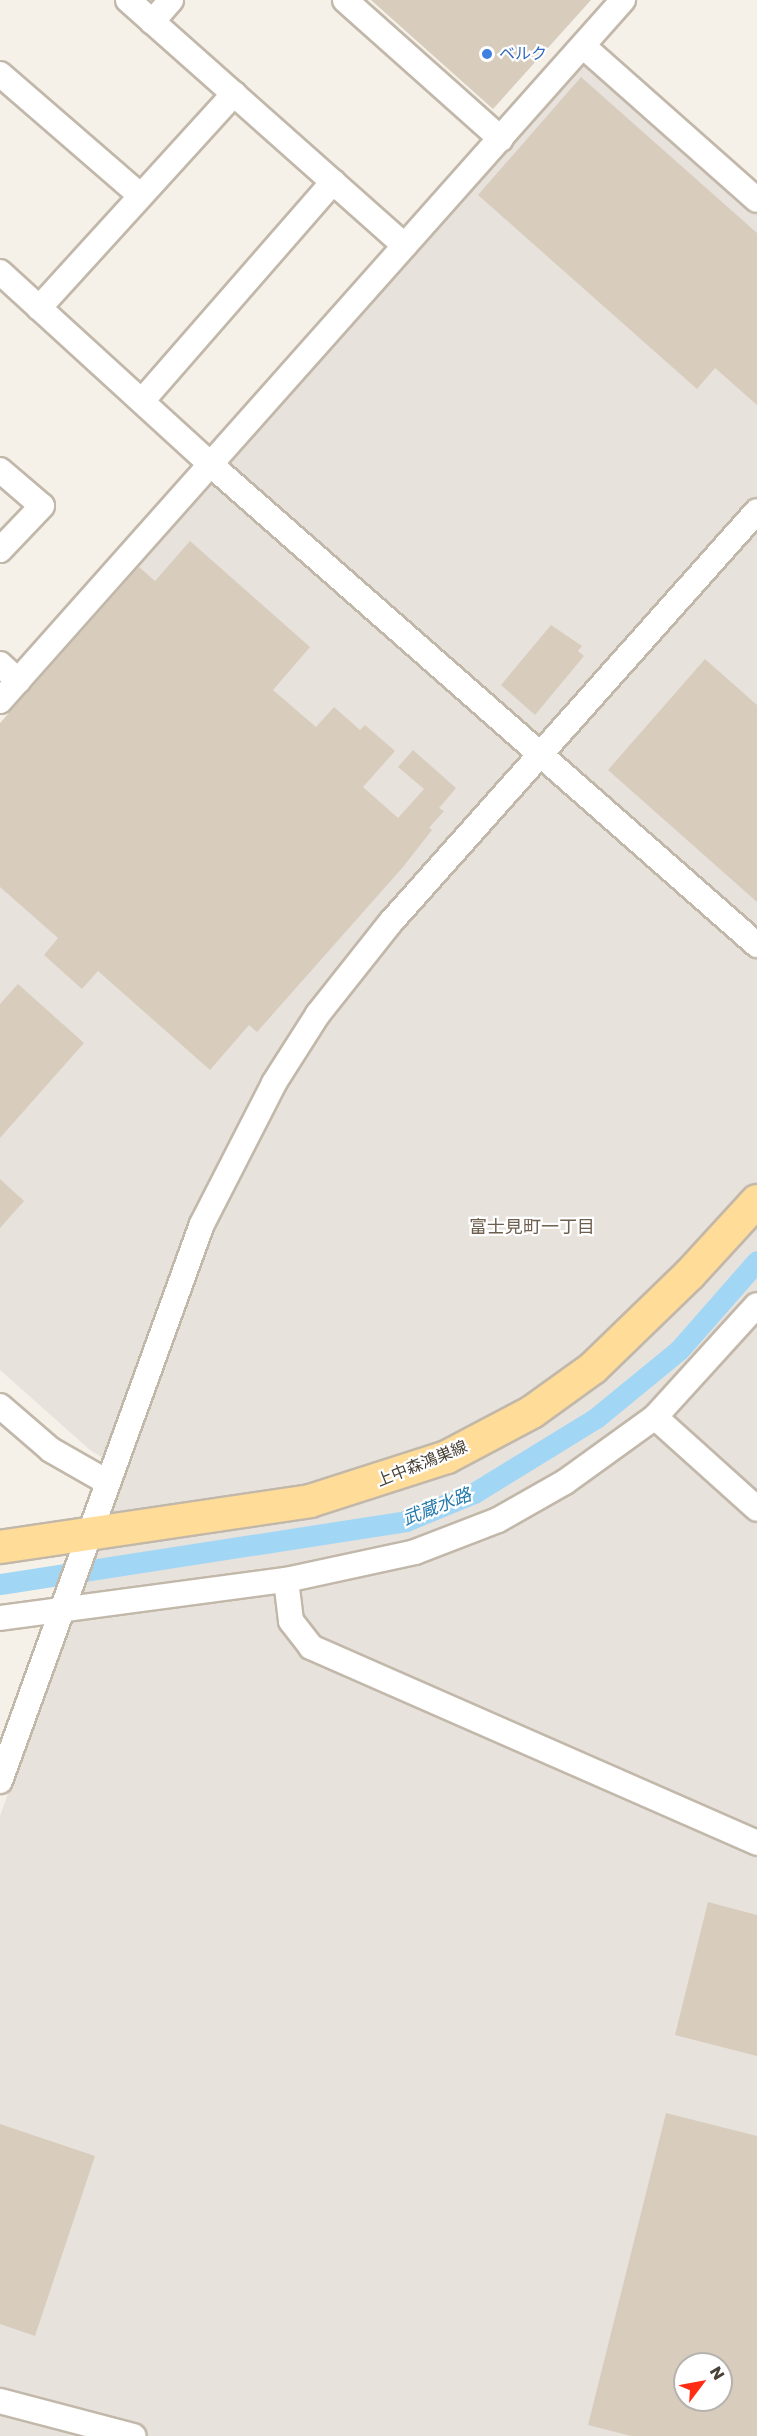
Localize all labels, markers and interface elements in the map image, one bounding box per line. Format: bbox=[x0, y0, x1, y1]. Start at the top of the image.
place label: ベルク bbox=[499, 44, 547, 64]
marker: ベルク bbox=[480, 47, 494, 61]
district label: 富士見町一丁目 bbox=[469, 1216, 595, 1238]
street label: 上中森鴻巣線 bbox=[374, 1437, 470, 1491]
water label: 武蔵水路 bbox=[400, 1484, 474, 1530]
north arrow bbox=[673, 2352, 733, 2412]
text: N bbox=[704, 2362, 730, 2384]

